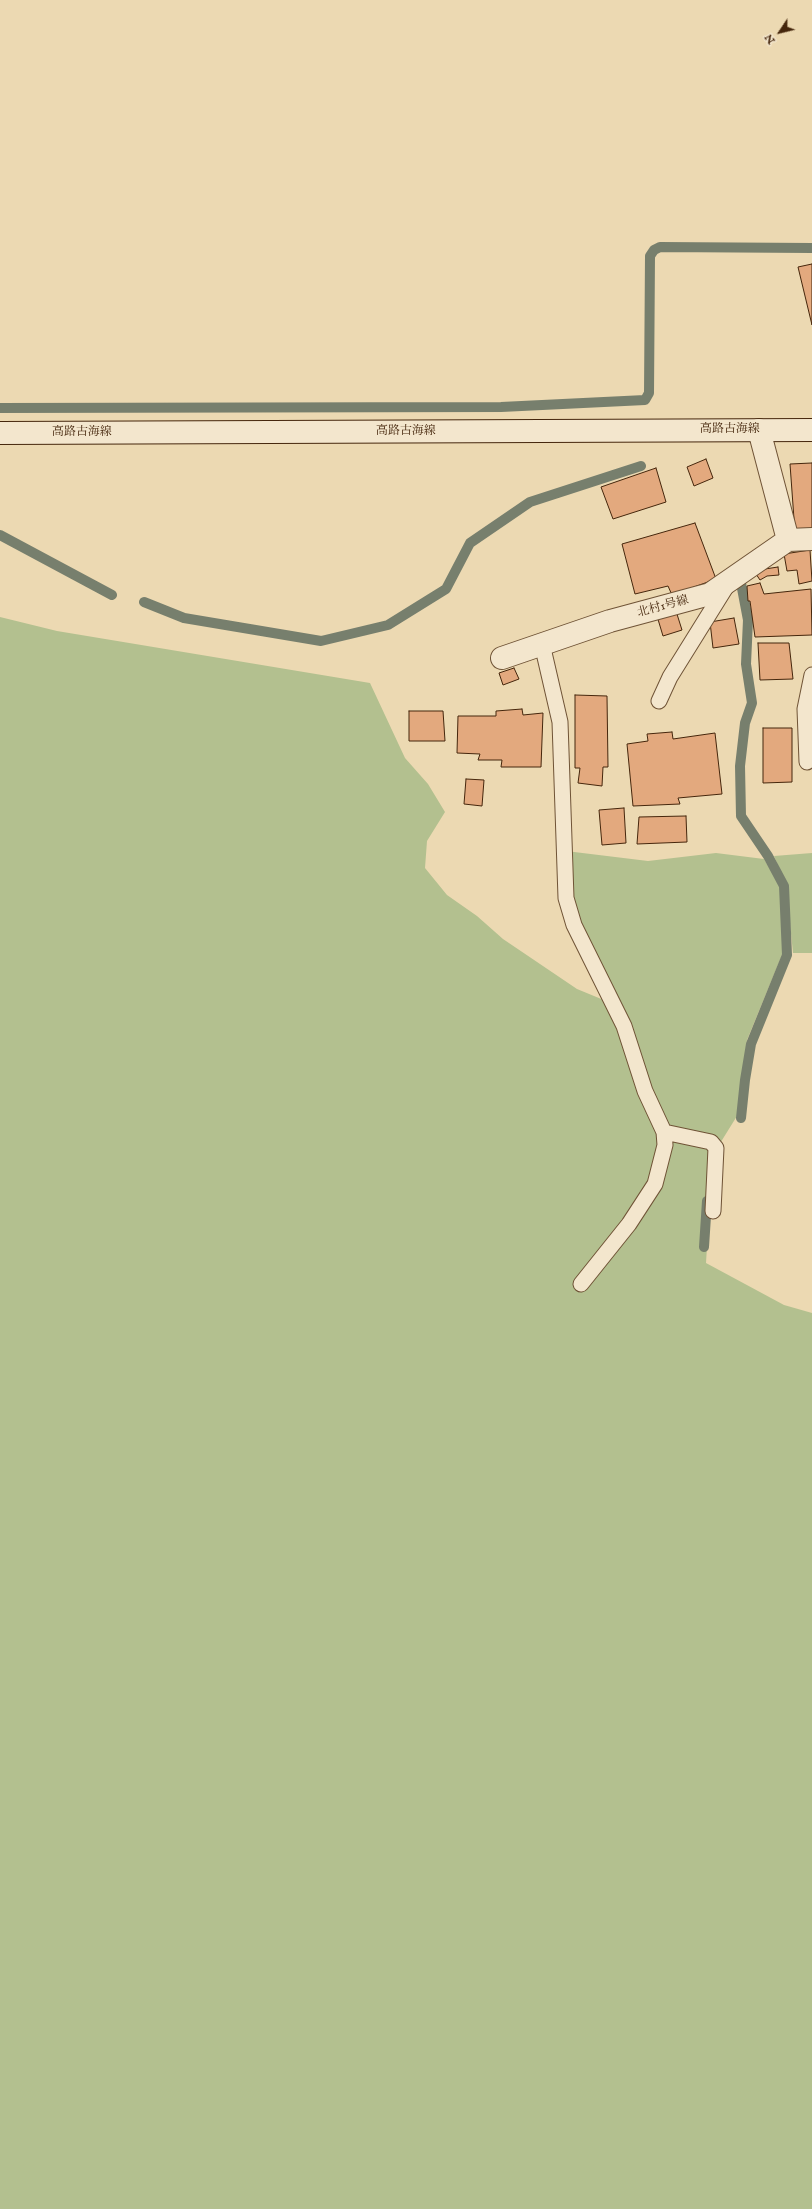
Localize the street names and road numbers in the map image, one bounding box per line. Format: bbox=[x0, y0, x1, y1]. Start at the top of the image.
street label: 高路古海線 bbox=[700, 423, 760, 437]
street label: 高路古海線 bbox=[376, 425, 436, 439]
street label: 高路古海線 bbox=[52, 426, 112, 440]
street label: 北村1号線 bbox=[636, 593, 690, 621]

